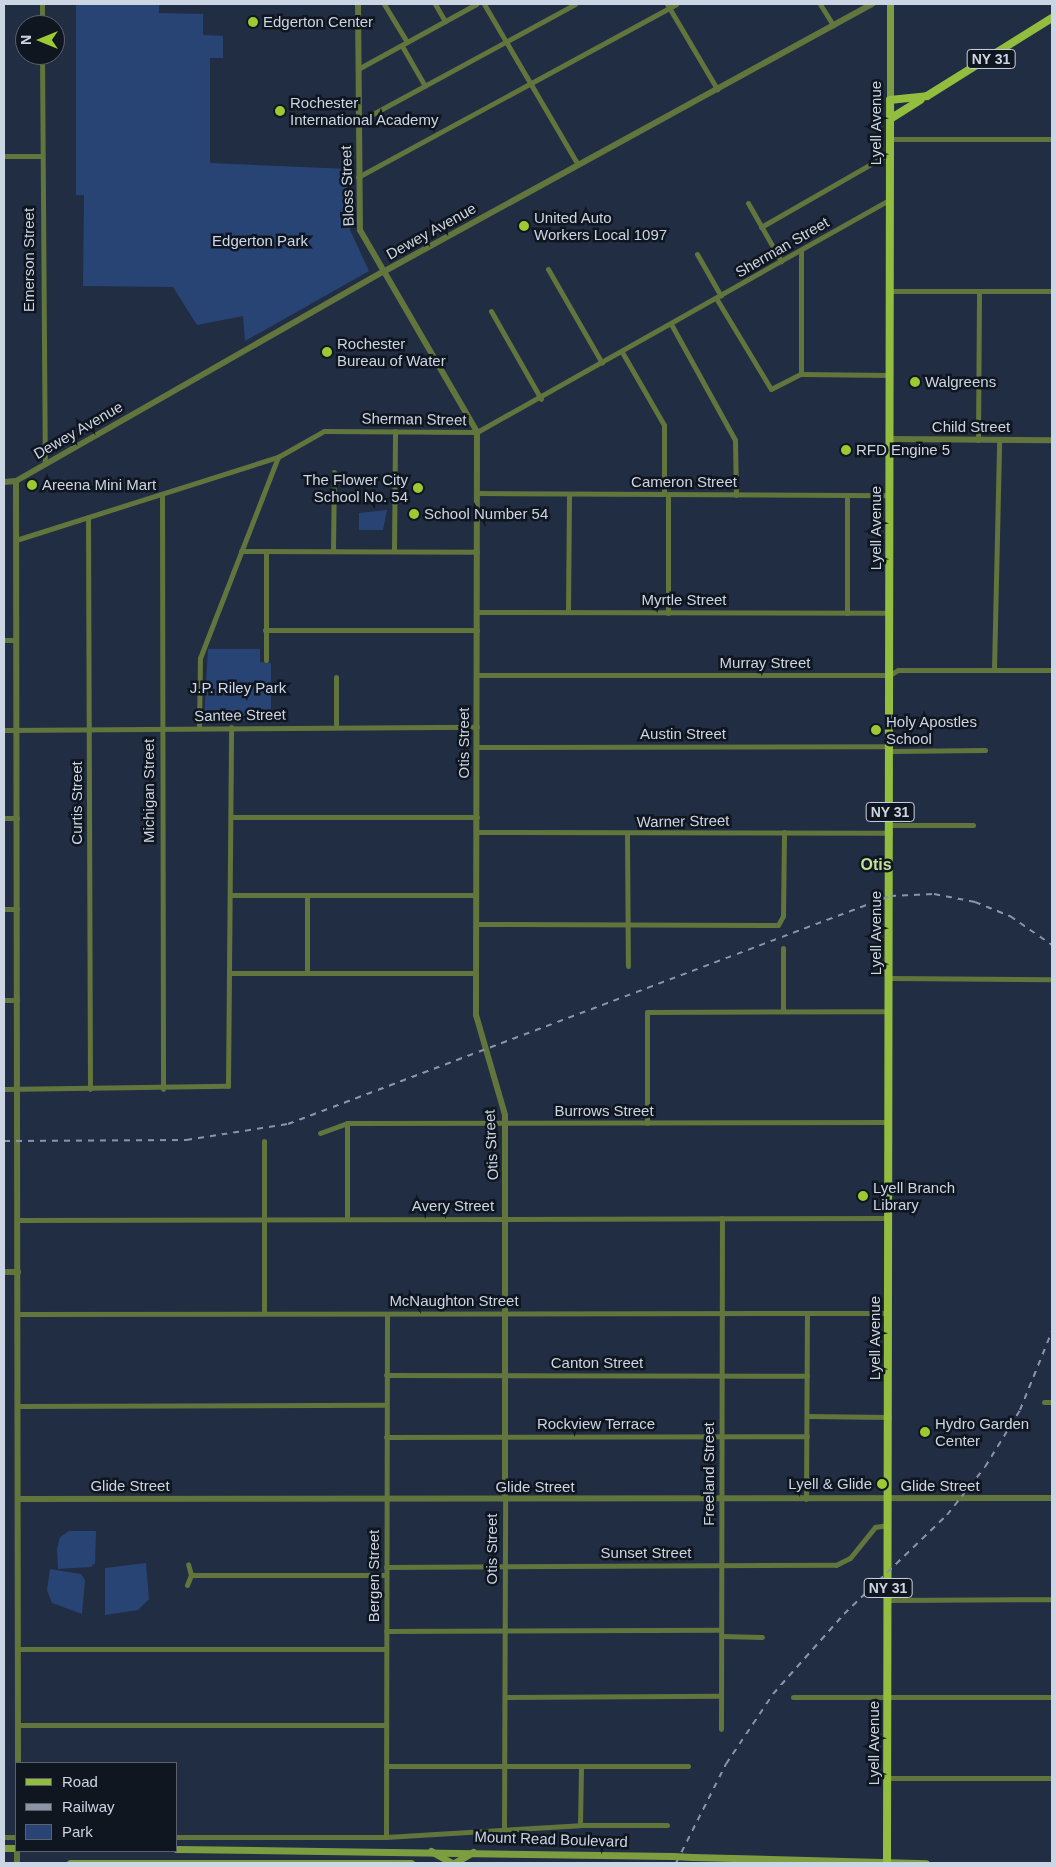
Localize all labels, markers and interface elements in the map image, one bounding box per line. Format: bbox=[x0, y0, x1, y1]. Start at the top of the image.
place label: Edgerton Center bbox=[263, 13, 373, 31]
north arrow bbox=[15, 15, 65, 65]
marker: Edgerton Center bbox=[247, 16, 259, 28]
text: N bbox=[18, 35, 34, 45]
road number: NY 31 bbox=[966, 48, 1016, 70]
street label: Lyell Avenue bbox=[867, 80, 885, 166]
place label: Rochester International Academy bbox=[290, 93, 439, 128]
marker: Rochester International Academy bbox=[274, 105, 286, 117]
street label: Bloss Street bbox=[337, 145, 357, 227]
street label: Dewey Avenue bbox=[383, 199, 479, 263]
street label: Emerson Street bbox=[20, 208, 38, 312]
place label: United Auto Workers Local 1097 bbox=[534, 208, 667, 243]
street label: Sherman Street bbox=[732, 213, 832, 281]
marker: United Auto Workers Local 1097 bbox=[518, 220, 530, 232]
park label: Edgerton Park bbox=[212, 232, 308, 250]
place label: Rochester Bureau of Water bbox=[337, 334, 446, 369]
marker: Rochester Bureau of Water bbox=[321, 346, 333, 358]
place label: Walgreens bbox=[925, 373, 996, 391]
marker: Walgreens bbox=[909, 376, 921, 388]
street label: Dewey Avenue bbox=[30, 397, 126, 463]
street label: Sherman Street bbox=[361, 409, 467, 429]
street label: Child Street bbox=[932, 418, 1010, 436]
place label: RFD Engine 5 bbox=[856, 441, 950, 459]
marker: RFD Engine 5 bbox=[840, 444, 852, 456]
place label: The Flower City School No. 54 bbox=[303, 470, 408, 505]
street label: Cameron Street bbox=[631, 473, 737, 491]
place label: Areena Mini Mart bbox=[42, 476, 156, 494]
marker: Areena Mini Mart bbox=[26, 479, 38, 491]
marker: The Flower City School No. 54 bbox=[412, 482, 424, 494]
street label: Lyell Avenue bbox=[867, 485, 885, 571]
place label: School Number 54 bbox=[424, 505, 548, 523]
marker: School Number 54 bbox=[408, 508, 420, 520]
street label: Myrtle Street bbox=[641, 591, 727, 609]
street label: Murray Street bbox=[720, 654, 810, 672]
park label: J.P. Riley Park bbox=[190, 679, 286, 697]
street label: Santee Street bbox=[194, 705, 286, 725]
street label: Otis Street bbox=[455, 708, 473, 778]
place label: Holy Apostles School bbox=[886, 712, 978, 747]
marker: Holy Apostles School bbox=[870, 724, 882, 736]
street label: Austin Street bbox=[640, 725, 726, 743]
street label: Michigan Street bbox=[140, 739, 158, 843]
street label: Curtis Street bbox=[68, 761, 86, 845]
road number: NY 31 bbox=[865, 800, 915, 824]
street label: Warner Street bbox=[636, 811, 730, 831]
district label: Otis bbox=[860, 855, 892, 875]
street label: Lyell Avenue bbox=[867, 890, 885, 976]
street label: Burrows Street bbox=[554, 1102, 654, 1120]
street label: Otis Street bbox=[480, 1109, 502, 1181]
place label: Lyell Branch Library bbox=[873, 1178, 955, 1213]
marker: Lyell Branch Library bbox=[857, 1190, 869, 1202]
street label: Avery Street bbox=[412, 1197, 494, 1215]
street label: McNaughton Street bbox=[389, 1292, 519, 1310]
street label: Lyell Avenue bbox=[866, 1295, 884, 1381]
street label: Canton Street bbox=[551, 1354, 643, 1372]
place label: Hydro Garden Center bbox=[935, 1414, 1029, 1449]
street label: Rockview Terrace bbox=[537, 1415, 655, 1433]
street label: Freeland Street bbox=[700, 1422, 718, 1526]
marker: Hydro Garden Center bbox=[919, 1426, 931, 1438]
place label: Lyell & Glide bbox=[788, 1475, 872, 1493]
street label: Glide Street bbox=[90, 1477, 170, 1495]
street label: Glide Street bbox=[900, 1477, 980, 1495]
street label: Glide Street bbox=[495, 1478, 575, 1496]
marker: Lyell & Glide bbox=[876, 1478, 888, 1490]
street label: Otis Street bbox=[483, 1514, 501, 1584]
street label: Bergen Street bbox=[365, 1530, 383, 1622]
street label: Sunset Street bbox=[601, 1544, 691, 1562]
road number: NY 31 bbox=[863, 1576, 913, 1600]
street label: Lyell Avenue bbox=[865, 1700, 883, 1786]
legend bbox=[15, 1762, 178, 1852]
text: Road bbox=[62, 1773, 98, 1790]
text: Railway bbox=[62, 1798, 115, 1815]
text: Park bbox=[62, 1823, 93, 1840]
street label: Mount Read Boulevard bbox=[474, 1827, 628, 1851]

